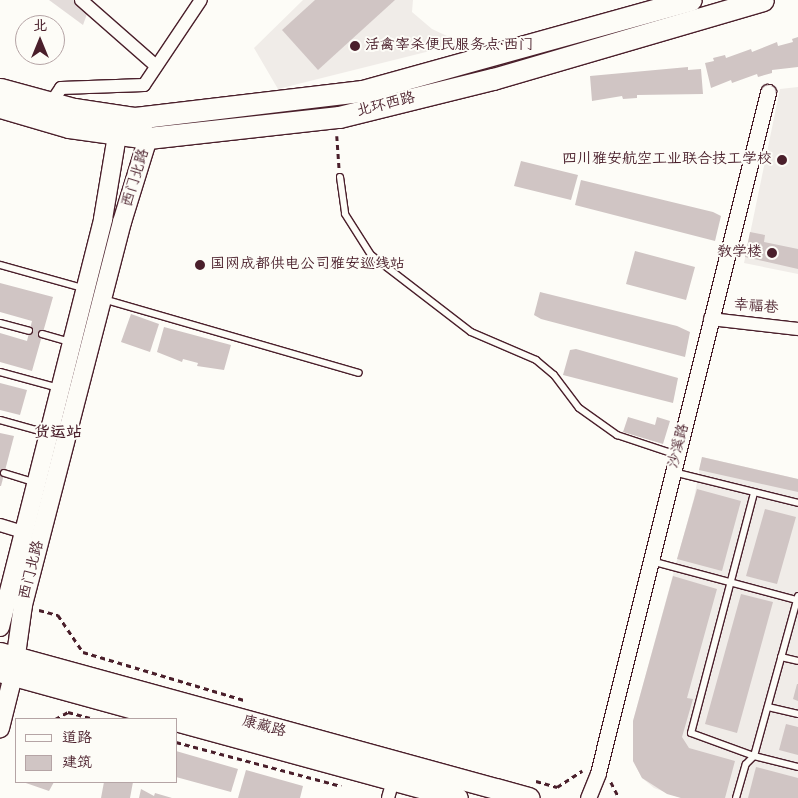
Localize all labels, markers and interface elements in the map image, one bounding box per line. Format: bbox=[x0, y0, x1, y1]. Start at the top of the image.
north arrow bbox=[15, 15, 65, 65]
text: 北 bbox=[33, 15, 47, 37]
place label: 活禽宰杀便民服务点·西门 bbox=[365, 37, 534, 55]
marker: 活禽宰杀便民服务点·西门 bbox=[349, 40, 361, 52]
street label: 北环西路 bbox=[355, 89, 417, 121]
street label: 西门北路 bbox=[119, 147, 153, 209]
place label: 四川雅安航空工业联合技工学校 bbox=[562, 151, 772, 169]
marker: 四川雅安航空工业联合技工学校 bbox=[776, 154, 788, 166]
place label: 教学楼 bbox=[717, 244, 762, 262]
marker: 教学楼 bbox=[766, 247, 778, 259]
place label: 国网成都供电公司雅安巡线站 bbox=[210, 256, 405, 274]
marker: 国网成都供电公司雅安巡线站 bbox=[194, 259, 206, 271]
street label: 幸福巷 bbox=[733, 296, 779, 318]
street label: 沙溪路 bbox=[665, 422, 693, 470]
district label: 货运站 bbox=[34, 423, 82, 443]
street label: 西门北路 bbox=[16, 539, 48, 601]
street label: 康藏路 bbox=[240, 712, 288, 742]
legend bbox=[15, 718, 178, 783]
text: 道路 bbox=[62, 726, 92, 750]
text: 建筑 bbox=[62, 751, 92, 775]

